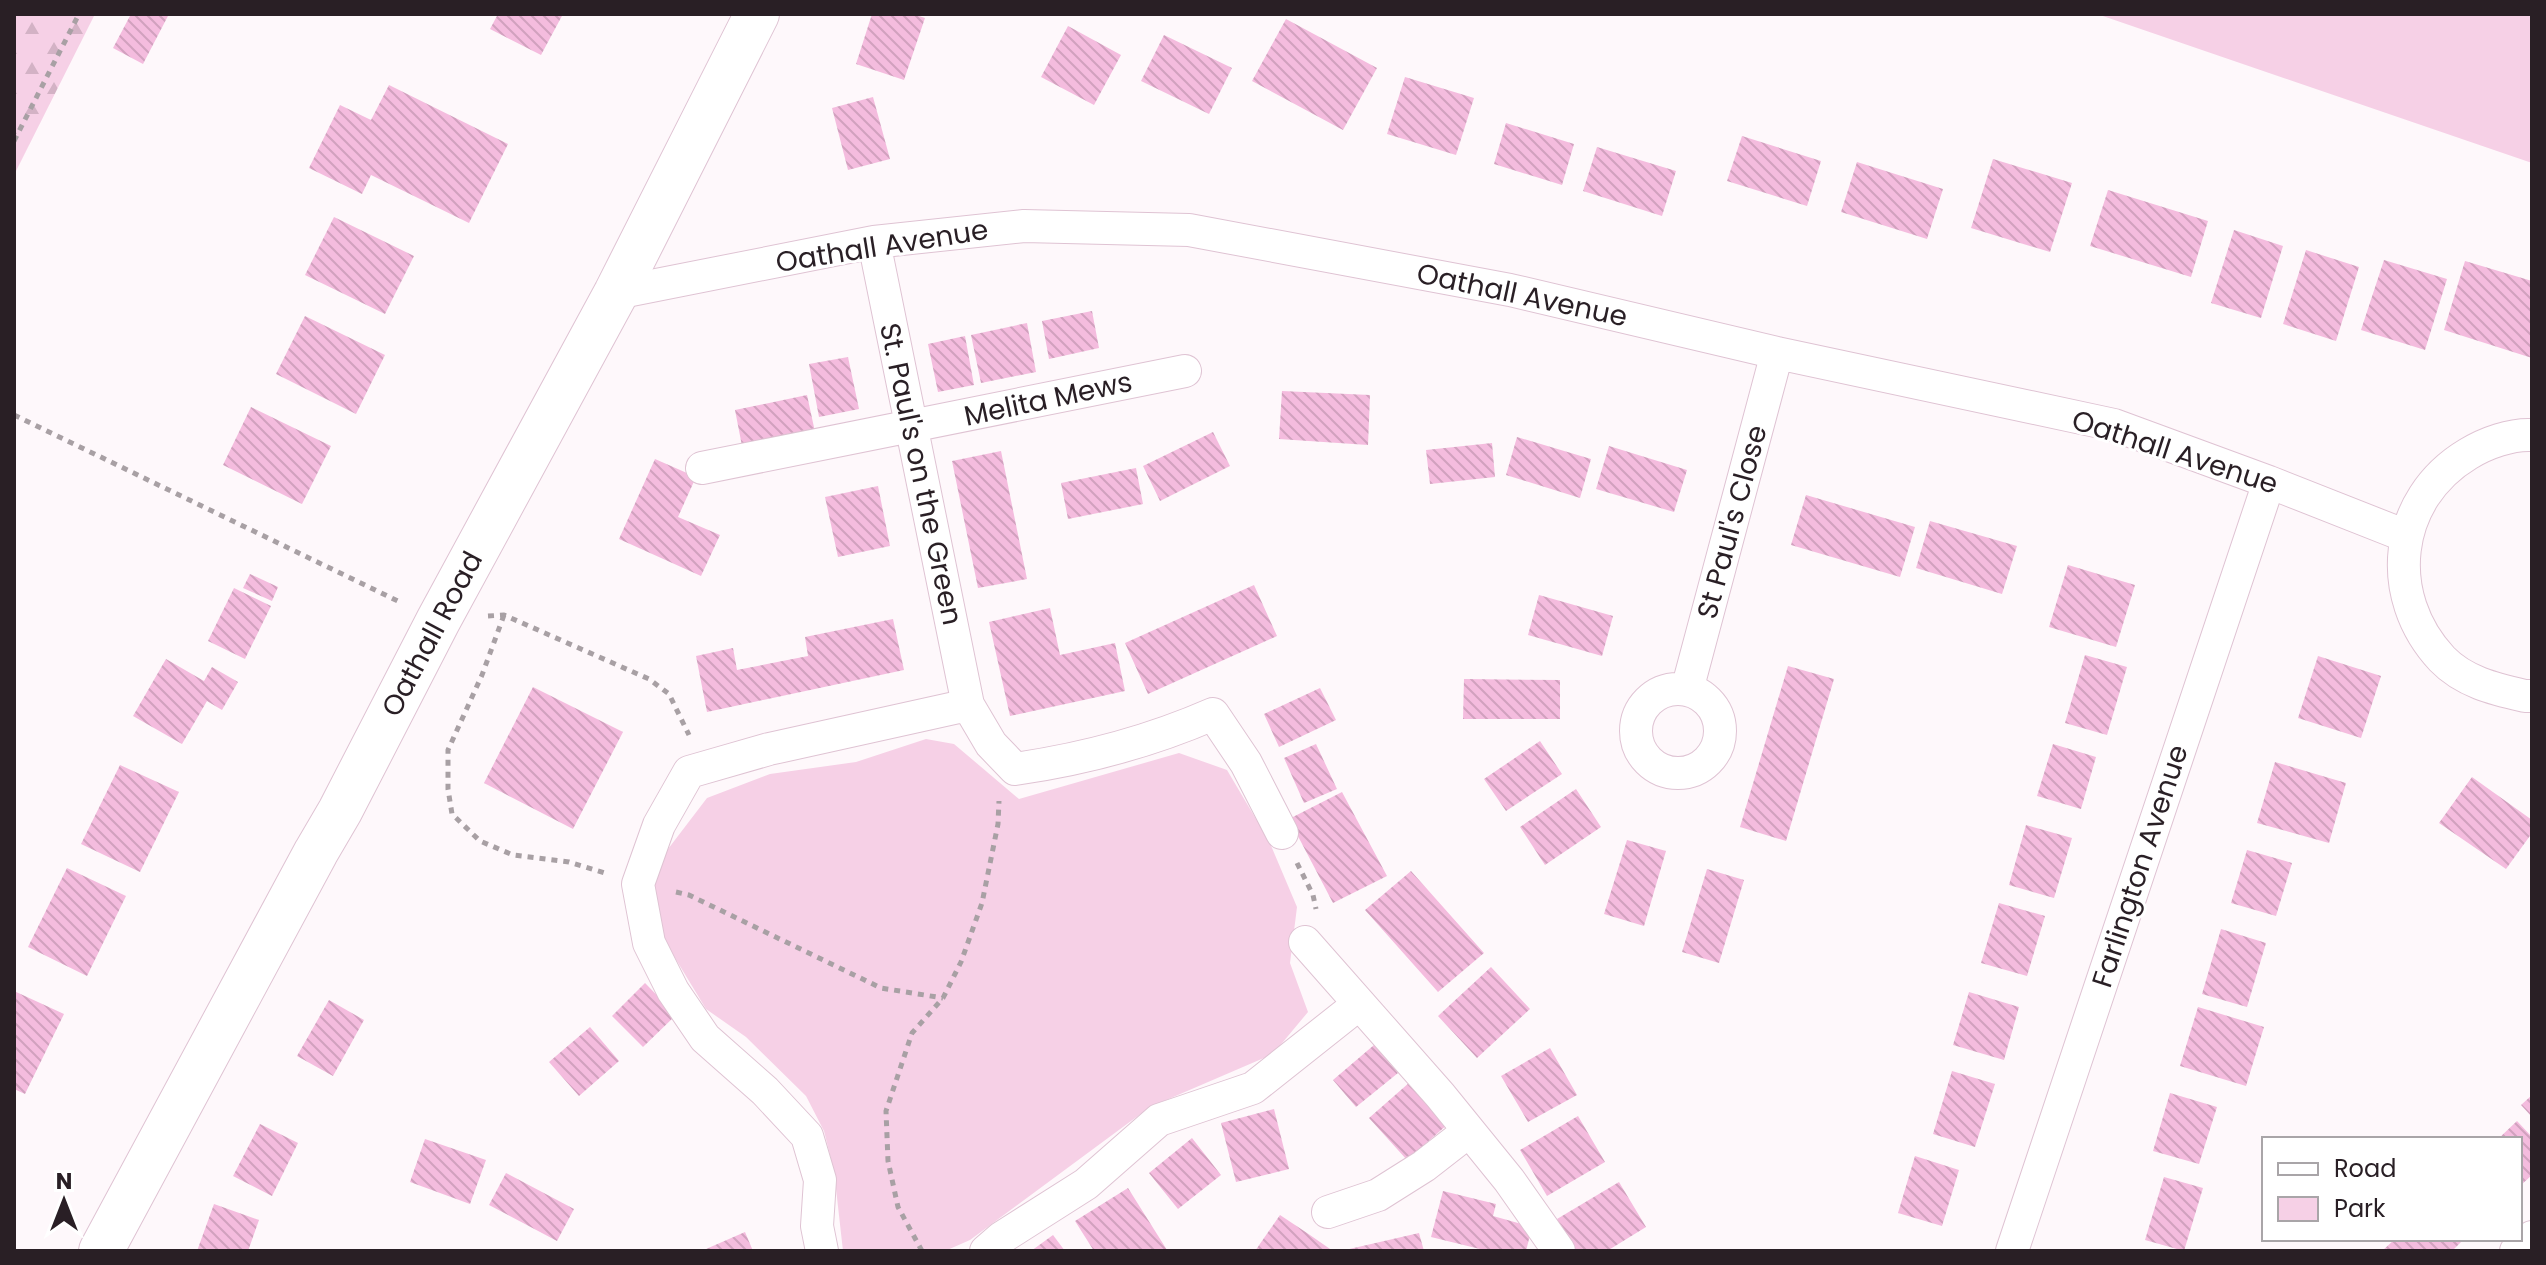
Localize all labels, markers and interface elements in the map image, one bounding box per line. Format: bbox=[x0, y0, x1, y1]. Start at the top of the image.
street label: Oathall Avenue bbox=[773, 210, 991, 282]
street label: Oathall Avenue bbox=[1413, 254, 1631, 336]
street label: St. Paul's on the Green bbox=[870, 320, 972, 628]
street label: Melita Mews bbox=[960, 362, 1136, 436]
street label: Oathall Avenue bbox=[2067, 400, 2283, 504]
street label: St Paul's Close bbox=[1687, 421, 1777, 623]
street label: Oathall Road bbox=[372, 544, 492, 724]
street label: Farlington Avenue bbox=[2082, 740, 2198, 992]
legend bbox=[2262, 1137, 2522, 1241]
text: Road bbox=[2334, 1152, 2396, 1185]
north arrow bbox=[24, 1161, 104, 1241]
text: N bbox=[56, 1166, 72, 1197]
text: Park bbox=[2334, 1192, 2386, 1225]

